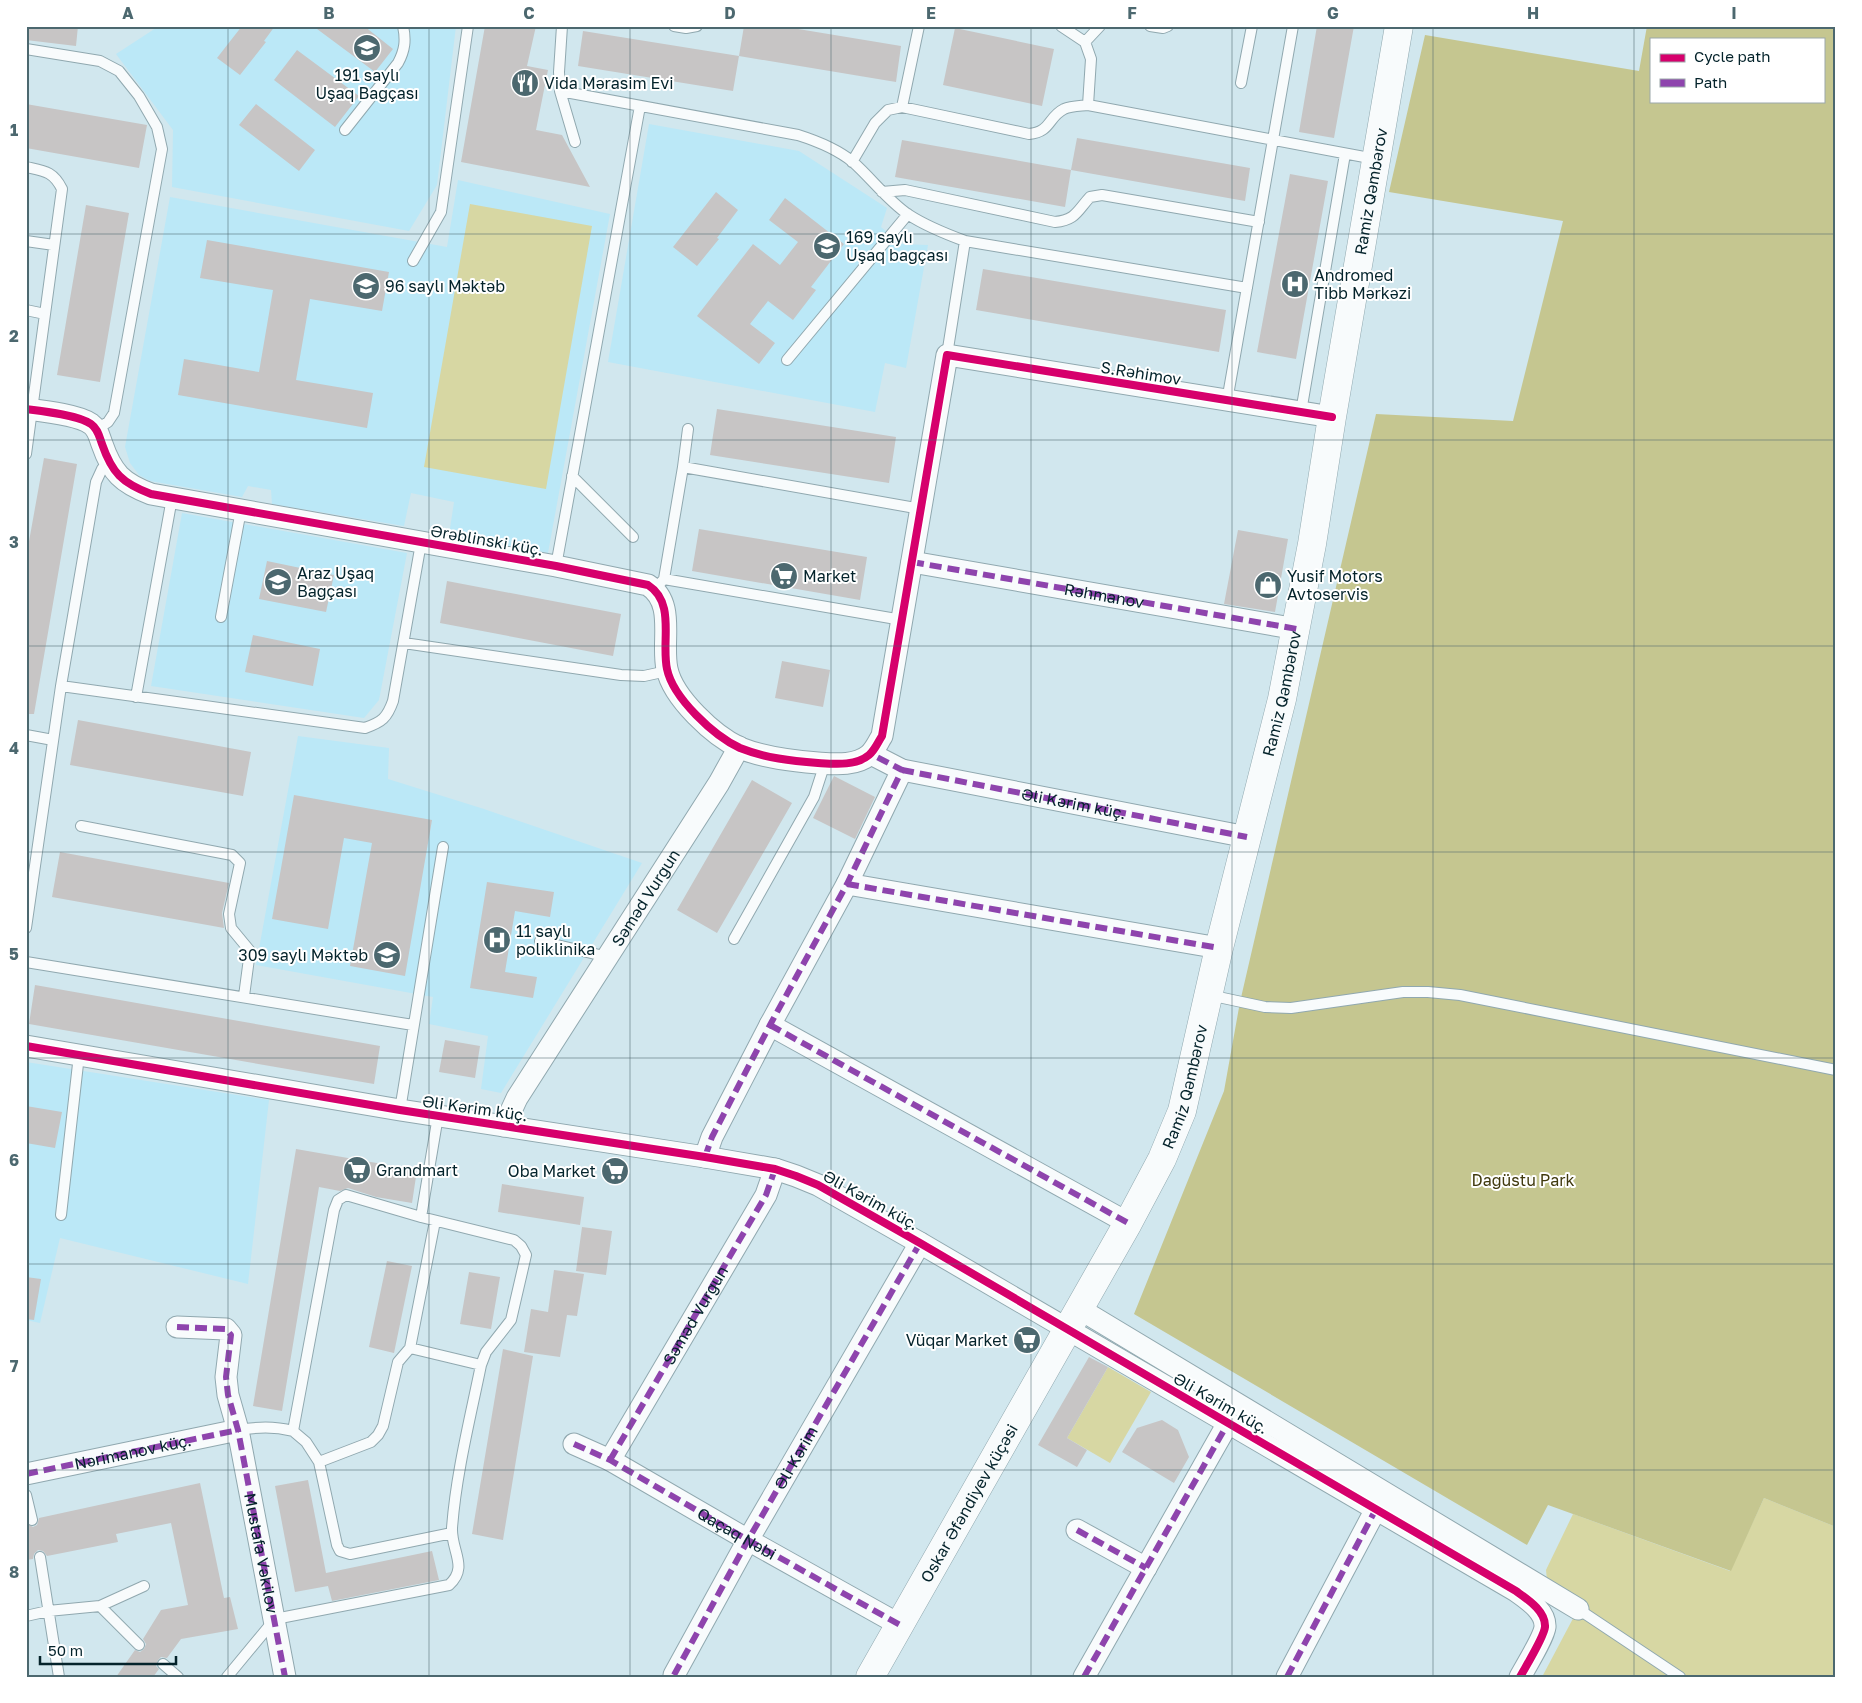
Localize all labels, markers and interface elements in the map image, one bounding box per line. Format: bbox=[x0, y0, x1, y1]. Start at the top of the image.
text: A bbox=[122, 3, 134, 23]
text: B bbox=[323, 3, 335, 23]
text: C bbox=[523, 3, 535, 23]
text: D bbox=[724, 3, 736, 23]
text: E bbox=[926, 3, 936, 23]
text: F bbox=[1127, 3, 1137, 23]
text: G bbox=[1327, 3, 1339, 23]
text: H bbox=[1527, 3, 1539, 23]
text: I bbox=[1731, 3, 1737, 23]
school or university icon: 191 saylı Uşaq Bağçası bbox=[352, 33, 382, 63]
legend bbox=[1650, 38, 1824, 102]
text: Cycle path bbox=[1694, 47, 1770, 65]
place label: 191 saylı Uşaq Bağçası bbox=[315, 65, 419, 103]
restaurant icon: Vida Mərasim Evi bbox=[510, 68, 540, 98]
place label: Vida Mərasim Evi bbox=[544, 73, 673, 93]
text: Path bbox=[1694, 73, 1727, 91]
text: 1 bbox=[10, 120, 18, 140]
street label: Ramiz Qəmbərov bbox=[1350, 126, 1391, 256]
place label: 169 saylı Uşaq bağçası bbox=[846, 227, 948, 265]
school or university icon: 169 saylı Uşaq bağçası bbox=[812, 231, 842, 261]
place label: Andromed Tibb Mərkəzi bbox=[1314, 265, 1411, 303]
hospital icon: Andromed Tibb Mərkəzi bbox=[1280, 269, 1310, 299]
school or university icon: 96 saylı Məktəb bbox=[351, 271, 381, 301]
place label: 96 saylı Məktəb bbox=[385, 276, 505, 296]
text: 2 bbox=[9, 326, 19, 346]
street label: S.Rəhimov bbox=[1099, 357, 1183, 389]
street label: Ərəblinski küç. bbox=[429, 520, 545, 560]
text: 3 bbox=[9, 532, 19, 552]
supermarket icon: Market bbox=[769, 561, 799, 591]
place label: Araz Uşaq Bağçası bbox=[297, 563, 374, 601]
place label: Market bbox=[803, 566, 856, 586]
place label: Yusif Motors Avtoservis bbox=[1287, 566, 1383, 604]
school or university icon: Araz Uşaq Bağçası bbox=[263, 567, 293, 597]
shop icon: Yusif Motors Avtoservis bbox=[1253, 570, 1283, 600]
street label: Rəhmanov bbox=[1063, 579, 1146, 612]
street label: Ramiz Qəmbərov bbox=[1258, 629, 1305, 759]
text: 4 bbox=[9, 738, 19, 758]
street label: Əli Kərim küç. bbox=[1020, 783, 1128, 823]
street label: Səməd Vurğun bbox=[607, 845, 684, 950]
place label: 11 saylı poliklinika bbox=[516, 921, 595, 959]
hospital icon: 11 saylı poliklinika bbox=[482, 925, 512, 955]
school or university icon: 309 saylı Məktəb bbox=[372, 940, 402, 970]
text: 5 bbox=[9, 944, 19, 964]
place label: 309 saylı Məktəb bbox=[238, 945, 368, 965]
street label: Ramiz Qəmbərov bbox=[1157, 1022, 1211, 1152]
street label: Əli Kərim küç. bbox=[421, 1091, 529, 1125]
text: 6 bbox=[9, 1150, 19, 1170]
supermarket icon: Grandmart bbox=[342, 1155, 372, 1185]
supermarket icon: Oba Market bbox=[600, 1156, 630, 1186]
place label: Grandmart bbox=[376, 1160, 458, 1180]
place label: Oba Market bbox=[508, 1161, 596, 1181]
street label: Əli Kərim küç. bbox=[820, 1166, 922, 1234]
park label: Dağüstu Park bbox=[1472, 1170, 1574, 1190]
street label: Səməd Vurğun bbox=[658, 1262, 732, 1368]
supermarket icon: Vüqar Market bbox=[1012, 1325, 1042, 1355]
place label: Vüqar Market bbox=[906, 1330, 1008, 1350]
text: 7 bbox=[10, 1356, 19, 1376]
street label: Əli Kərim küç. bbox=[1170, 1368, 1272, 1438]
street label: Oskar Əfəndiyev küçəsi bbox=[916, 1420, 1022, 1586]
street label: Əli Kərim bbox=[769, 1422, 822, 1493]
street label: Nərimanov küç. bbox=[72, 1430, 193, 1474]
street label: Mustafa Vəkilov bbox=[240, 1491, 283, 1615]
street label: Qaçaq Nəbi bbox=[694, 1503, 780, 1564]
text: 8 bbox=[9, 1562, 19, 1582]
scale bar bbox=[40, 1633, 176, 1665]
text: 50 m bbox=[48, 1641, 83, 1659]

